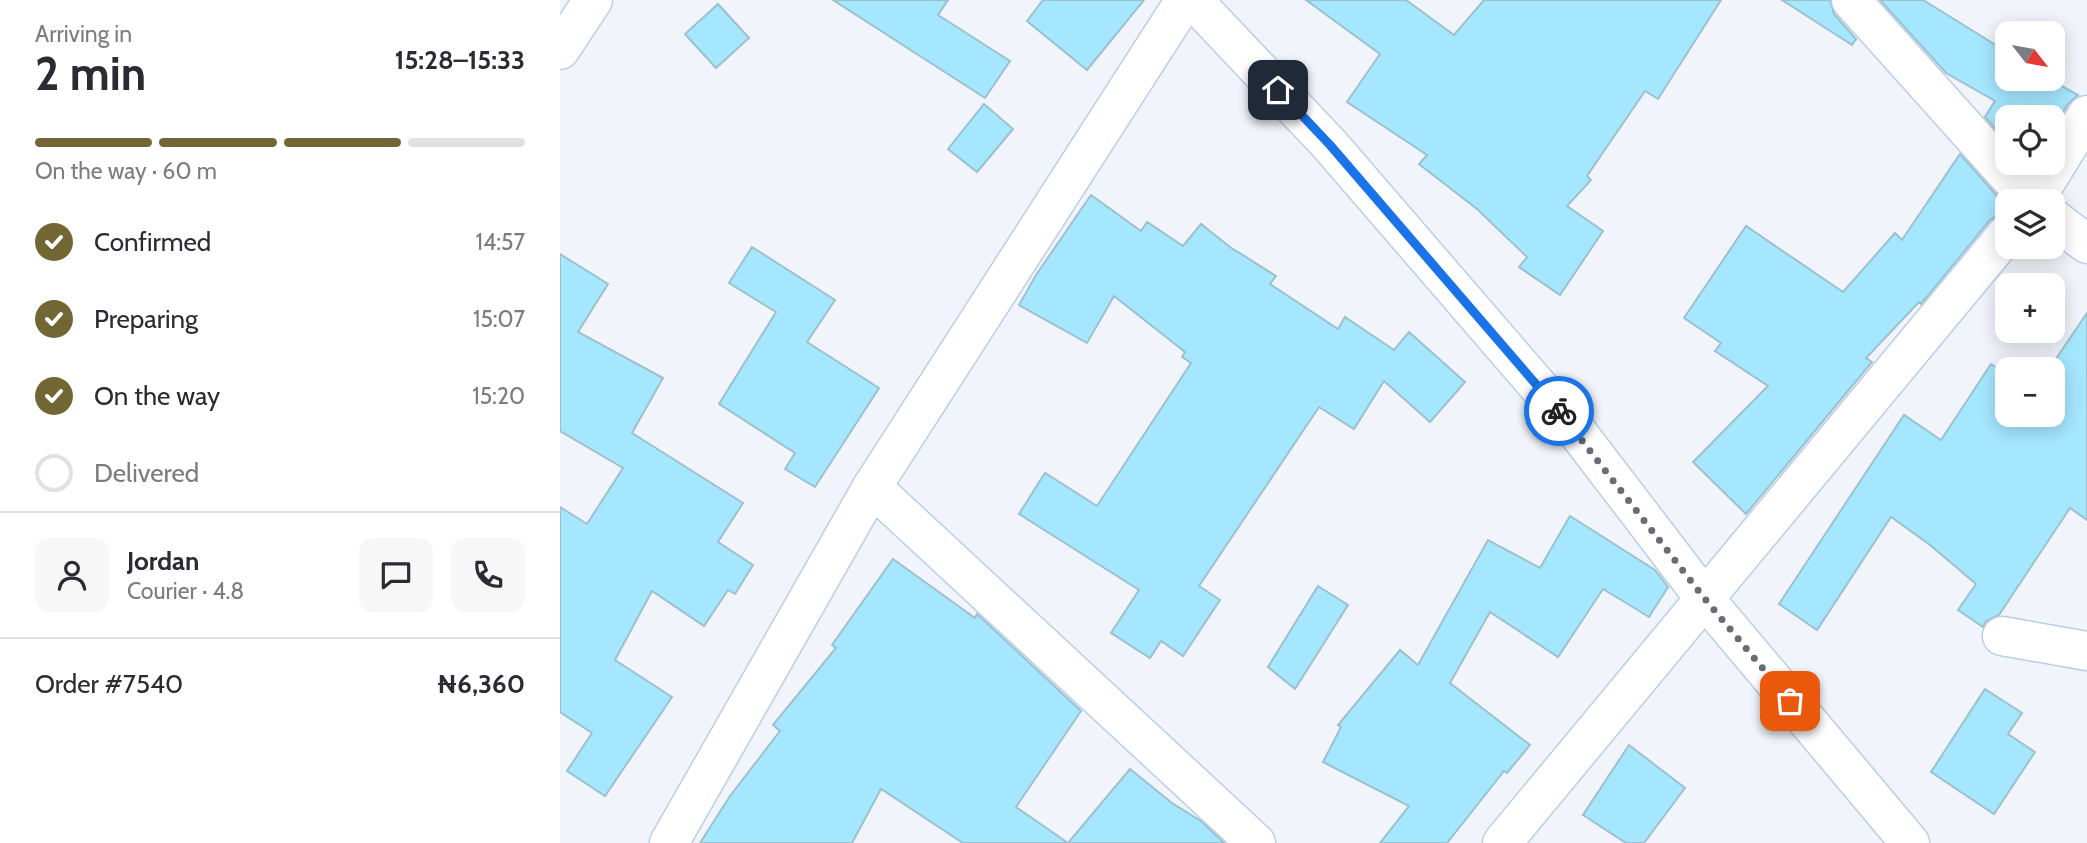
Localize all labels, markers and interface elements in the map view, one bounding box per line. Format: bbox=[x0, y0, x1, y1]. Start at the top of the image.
text: Arriving in bbox=[35, 20, 132, 48]
north arrow bbox=[1995, 21, 2065, 91]
map controls bbox=[1995, 21, 2065, 427]
text: 15:28–15:33 bbox=[395, 44, 525, 76]
text: 2 min bbox=[35, 46, 146, 102]
pin bbox=[1248, 60, 1308, 120]
icon: home bbox=[1259, 71, 1297, 109]
button: locate bbox=[1995, 105, 2065, 175]
text: On the way · 60 m bbox=[35, 157, 217, 185]
button: layers bbox=[1995, 189, 2065, 259]
icon: check bbox=[35, 223, 73, 261]
text: Confirmed bbox=[94, 226, 211, 258]
text: 14:57 bbox=[475, 228, 525, 256]
button: + bbox=[1995, 273, 2065, 343]
icon: check bbox=[35, 300, 73, 338]
text: Preparing bbox=[94, 303, 198, 335]
text: 15:07 bbox=[473, 305, 525, 333]
button: − bbox=[1995, 357, 2065, 427]
courier bbox=[1524, 376, 1594, 446]
icon: check bbox=[35, 377, 73, 415]
text: On the way bbox=[94, 380, 220, 412]
text: 15:20 bbox=[472, 382, 525, 410]
icon: bike bbox=[1540, 392, 1578, 430]
text: Delivered bbox=[94, 457, 199, 489]
button: person bbox=[35, 538, 109, 612]
button: chat bbox=[359, 538, 433, 612]
button: phone bbox=[451, 538, 525, 612]
text: Jordan bbox=[127, 545, 199, 577]
text: Courier · 4.8 bbox=[127, 577, 244, 605]
text: Order #7540 bbox=[35, 668, 183, 700]
text: ₦6,360 bbox=[436, 668, 525, 700]
pin bbox=[1760, 671, 1820, 731]
icon: bag bbox=[1771, 682, 1809, 720]

